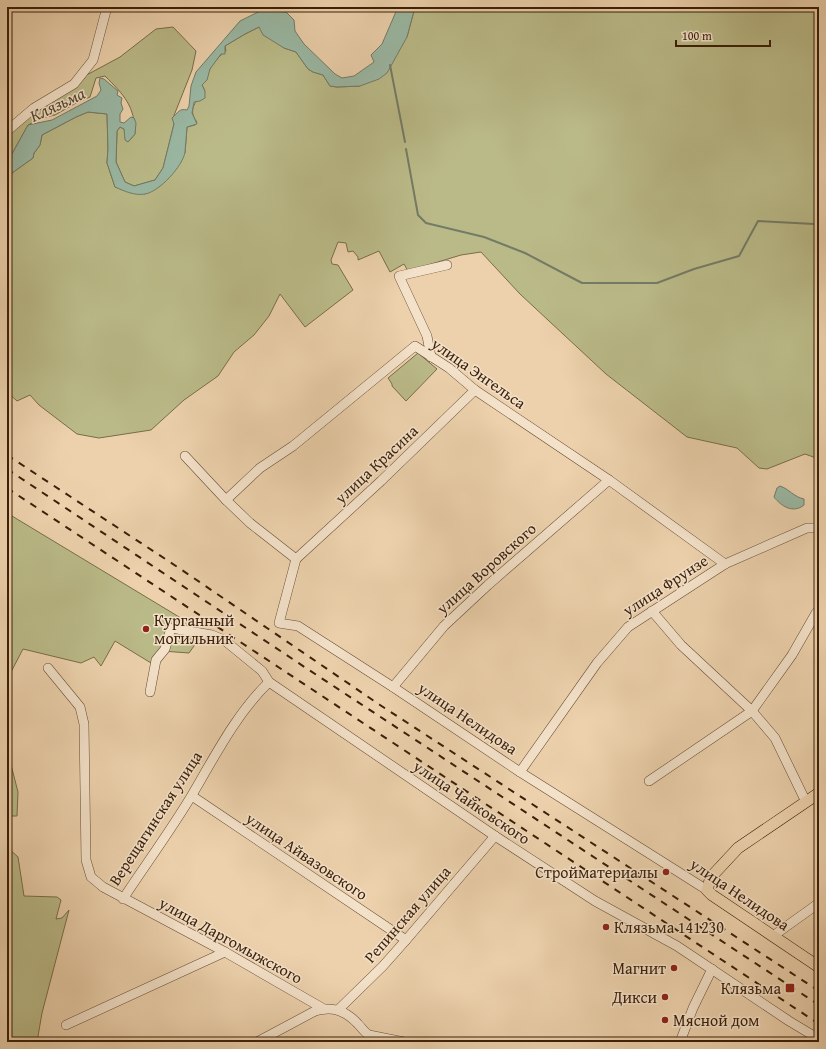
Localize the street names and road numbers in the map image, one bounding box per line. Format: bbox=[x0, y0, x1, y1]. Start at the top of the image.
street label: улица Энгельса bbox=[426, 331, 531, 415]
street label: улица Красина bbox=[328, 419, 423, 510]
street label: улица Воровского bbox=[430, 517, 541, 620]
street label: улица Фрунзе bbox=[617, 548, 712, 622]
street label: улица Нелидова bbox=[413, 675, 523, 760]
street label: Верещагинская улица bbox=[102, 746, 208, 890]
street label: улица Чайковского bbox=[408, 753, 535, 850]
street label: улица Айвазовского bbox=[240, 806, 373, 906]
street label: улица Нелидова bbox=[685, 851, 795, 936]
street label: Репинская улица bbox=[358, 860, 456, 968]
street label: улица Даргомыжского bbox=[154, 890, 307, 990]

